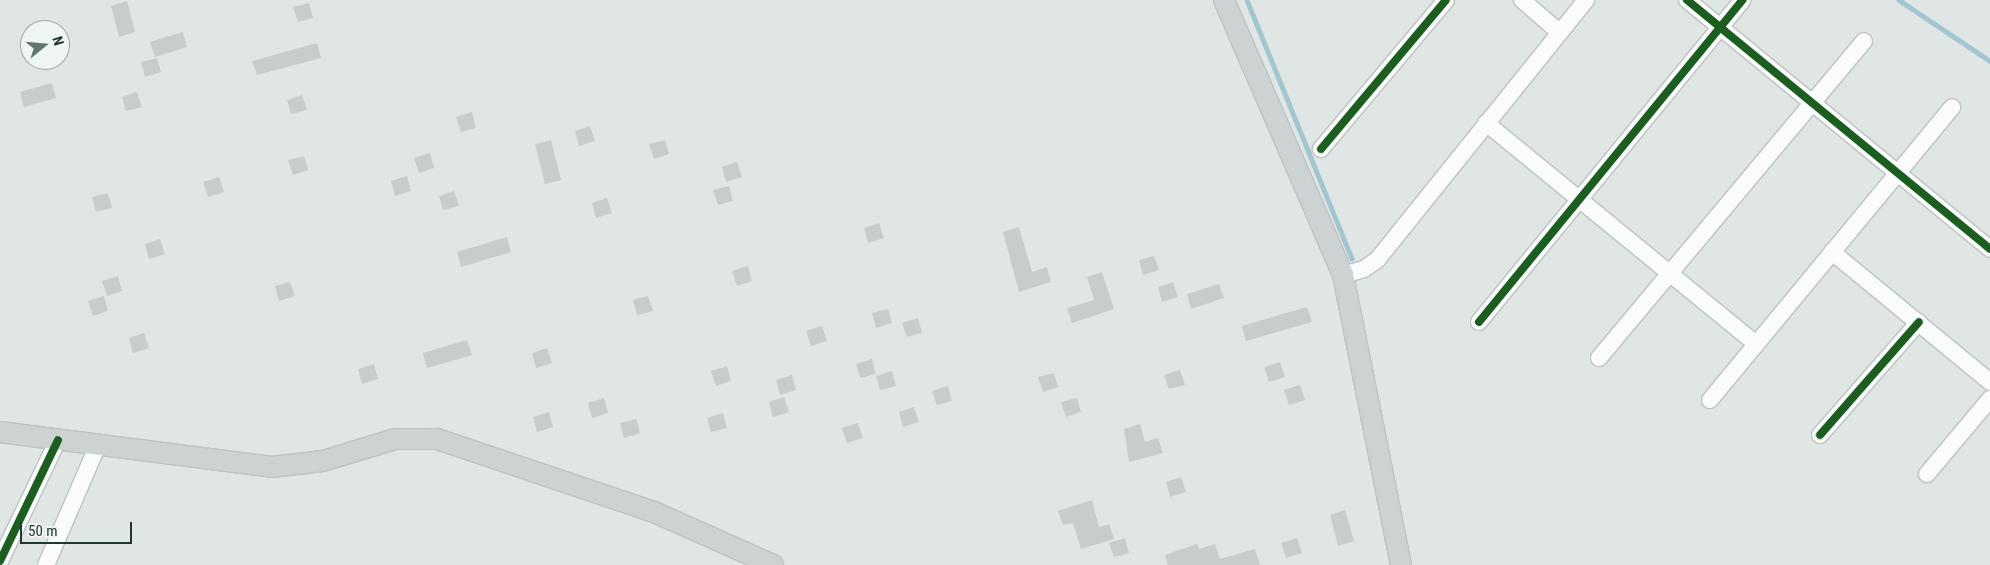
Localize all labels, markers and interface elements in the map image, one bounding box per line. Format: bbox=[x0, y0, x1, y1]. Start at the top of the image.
north arrow bbox=[20, 20, 70, 70]
text: N bbox=[49, 34, 67, 47]
scale bar bbox=[22, 512, 135, 544]
text: 50 m bbox=[28, 522, 58, 540]

